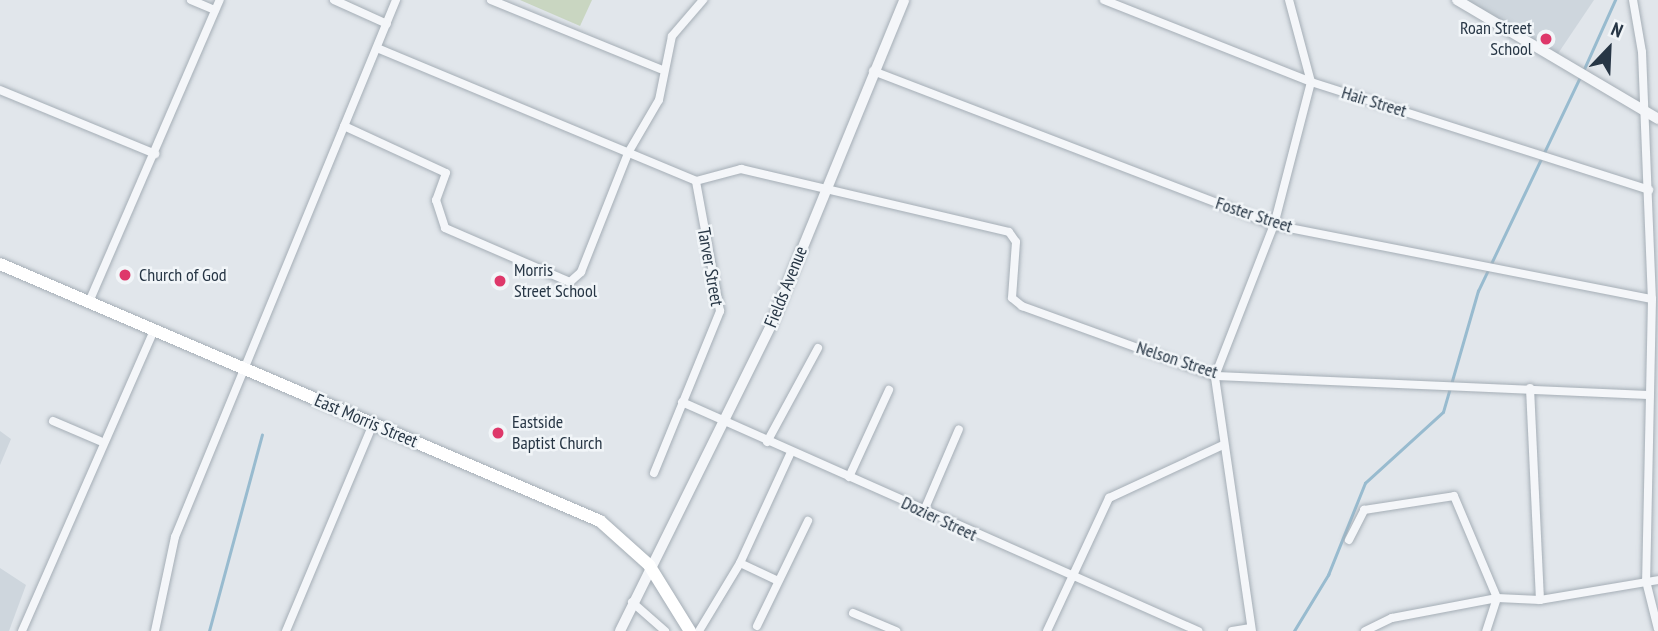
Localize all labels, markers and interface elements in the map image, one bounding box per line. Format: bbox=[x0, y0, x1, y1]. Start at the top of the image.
north arrow bbox=[1574, 14, 1644, 84]
text: N bbox=[1608, 17, 1627, 43]
place label: Roan Street School bbox=[1460, 18, 1532, 60]
marker: Roan Street School bbox=[1538, 31, 1554, 47]
street label: Hair Street bbox=[1339, 82, 1409, 122]
street label: Foster Street bbox=[1213, 192, 1295, 238]
street label: Tarver Street bbox=[692, 226, 728, 308]
street label: Fields Avenue bbox=[760, 243, 812, 331]
place label: Morris Street School bbox=[514, 260, 597, 302]
place label: Church of God bbox=[139, 264, 227, 286]
marker: Church of God bbox=[117, 267, 133, 283]
marker: Morris Street School bbox=[492, 273, 508, 289]
street label: Nelson Street bbox=[1134, 337, 1220, 383]
street label: East Morris Street bbox=[311, 390, 421, 452]
place label: Eastside Baptist Church bbox=[512, 412, 602, 454]
marker: Eastside Baptist Church bbox=[490, 425, 506, 441]
street label: Dozier Street bbox=[898, 492, 980, 546]

